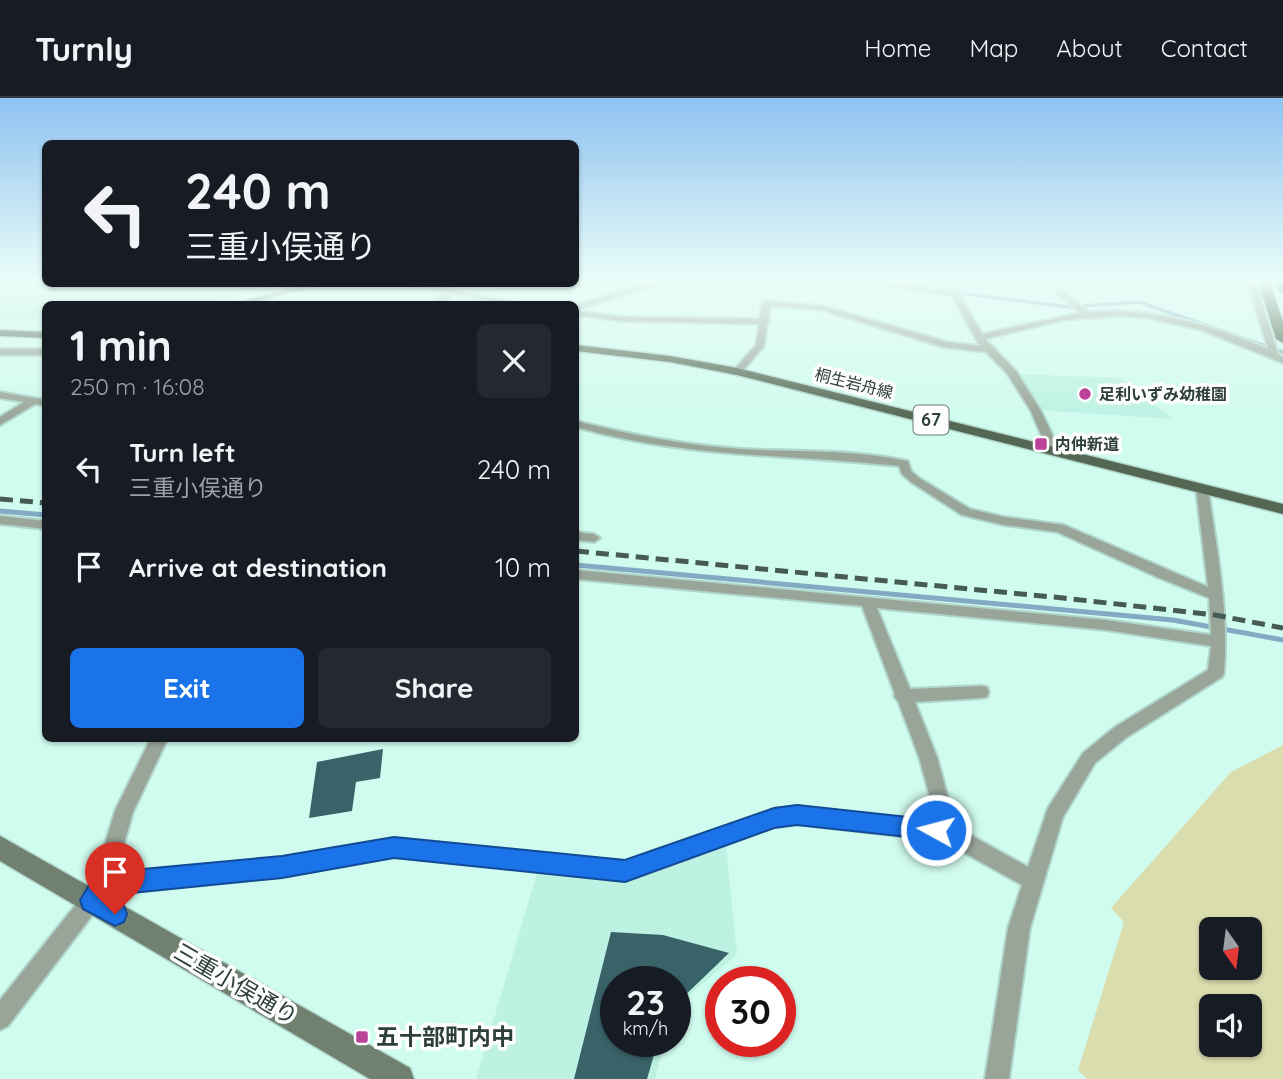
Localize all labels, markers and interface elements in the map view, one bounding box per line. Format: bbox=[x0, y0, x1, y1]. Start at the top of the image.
text: Turnly bbox=[35, 28, 133, 69]
text: Home bbox=[864, 33, 931, 63]
text: Map bbox=[969, 33, 1018, 63]
text: About bbox=[1056, 33, 1123, 63]
text: Contact bbox=[1161, 33, 1248, 63]
text: 240 m bbox=[185, 160, 331, 221]
icon: left bbox=[70, 168, 161, 259]
text: 三重小俣通り bbox=[185, 226, 377, 266]
text: 1 min bbox=[70, 319, 172, 372]
button: close bbox=[477, 324, 551, 398]
street label: 桐生岩舟線 bbox=[813, 364, 895, 402]
text: 250 m · 16:08 bbox=[70, 372, 205, 401]
place label: 足利いずみ幼稚園 bbox=[1099, 384, 1227, 404]
marker: 足利いずみ幼稚園 bbox=[1077, 386, 1093, 402]
road number: 67 bbox=[914, 406, 948, 434]
place label: 内仲新道 bbox=[1055, 434, 1119, 454]
text: Turn left bbox=[129, 436, 236, 469]
marker: 内仲新道 bbox=[1033, 436, 1049, 452]
icon: left bbox=[70, 450, 108, 488]
text: 240 m bbox=[477, 453, 551, 486]
text: 三重小俣通り bbox=[129, 473, 267, 502]
icon: arrive bbox=[70, 548, 108, 586]
text: Arrive at destination bbox=[129, 551, 387, 584]
text: 10 m bbox=[495, 551, 551, 584]
button: Exit bbox=[70, 648, 304, 728]
button: Share bbox=[318, 648, 551, 728]
position arrow bbox=[899, 793, 973, 867]
pin bbox=[85, 842, 145, 914]
icon: arrive bbox=[96, 853, 134, 891]
north arrow bbox=[1199, 917, 1262, 980]
map controls bbox=[1199, 917, 1262, 1057]
street label: 三重小俣通り bbox=[169, 937, 303, 1031]
speed limit sign: 30 bbox=[705, 966, 796, 1057]
text: 23 bbox=[626, 980, 665, 1024]
button: sound bbox=[1199, 994, 1262, 1057]
text: km/h bbox=[623, 1017, 668, 1040]
place label: 五十部町内中 bbox=[376, 1022, 514, 1051]
marker: 五十部町内中 bbox=[354, 1029, 370, 1045]

